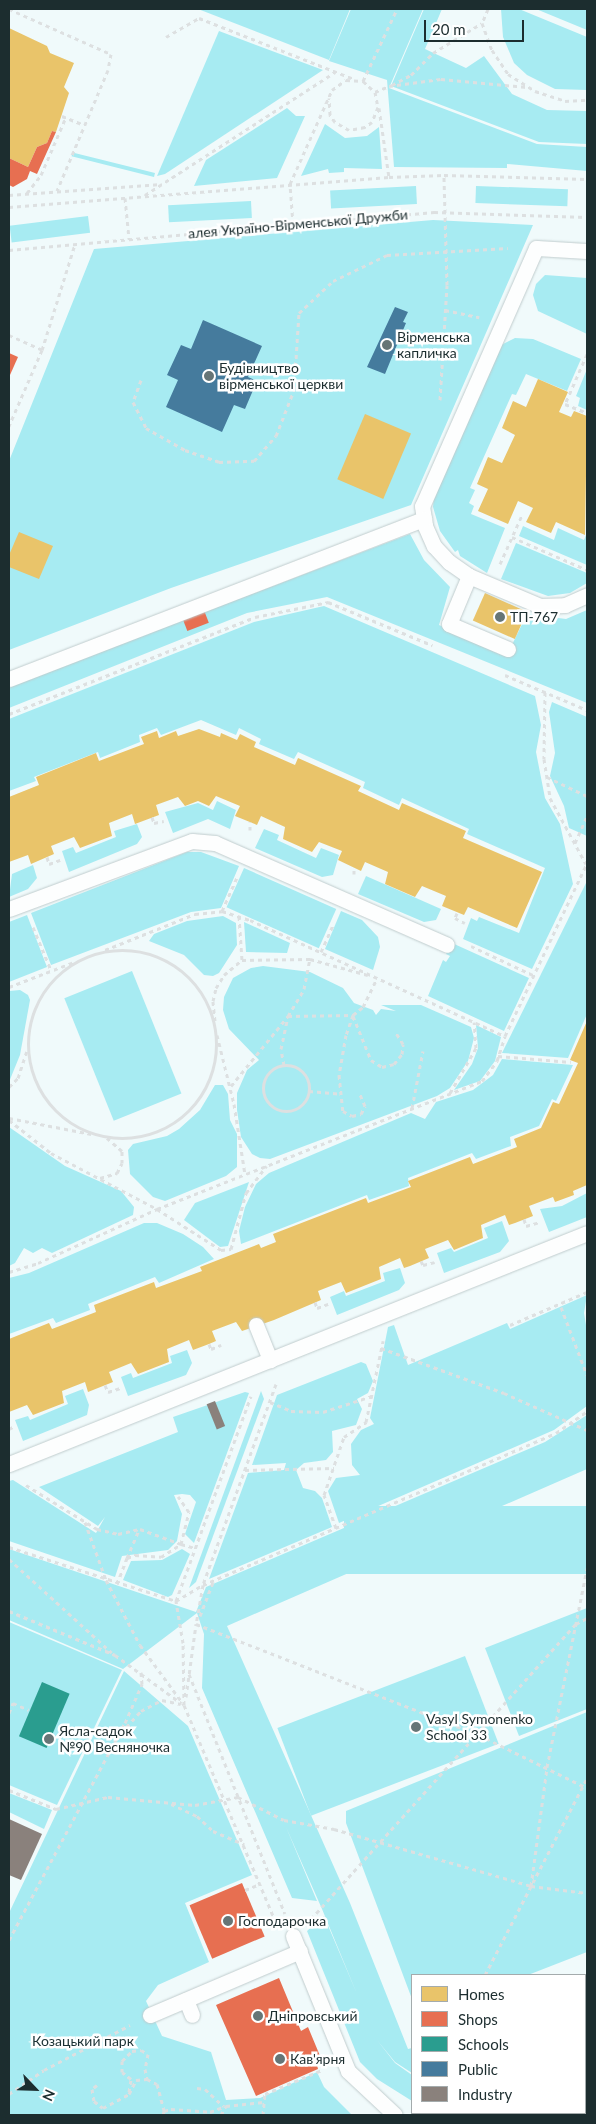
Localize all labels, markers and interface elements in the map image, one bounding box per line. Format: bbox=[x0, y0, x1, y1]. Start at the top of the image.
scale bar bbox=[426, 10, 526, 42]
text: 20 m bbox=[432, 20, 466, 38]
street label: алея Україно-Вірменської Дружби bbox=[187, 206, 409, 242]
place label: Вірменська капличка bbox=[397, 329, 470, 362]
marker: Вірменська капличка bbox=[381, 339, 393, 351]
place label: Будівництво вірменської церкви bbox=[219, 360, 343, 392]
marker: Будівництво вірменської церкви bbox=[203, 370, 215, 382]
place label: ТП-767 bbox=[510, 609, 558, 625]
marker: ТП-767 bbox=[494, 611, 506, 623]
place label: Vasyl Symonenko School 33 bbox=[426, 1711, 533, 1744]
marker: Vasyl Symonenko School 33 bbox=[410, 1721, 422, 1733]
place label: Ясла-садок №90 Весняночка bbox=[59, 1723, 170, 1755]
marker: Ясла-садок №90 Весняночка bbox=[43, 1733, 55, 1745]
place label: Господарочка bbox=[238, 1913, 326, 1929]
marker: Господарочка bbox=[222, 1915, 234, 1927]
legend bbox=[411, 1974, 586, 2114]
text: Homes bbox=[458, 1985, 504, 2003]
place label: Дніпровський bbox=[268, 2008, 357, 2024]
marker: Дніпровський bbox=[252, 2010, 264, 2022]
text: Shops bbox=[458, 2010, 498, 2028]
park label: Козацький парк bbox=[32, 2033, 134, 2049]
text: Schools bbox=[458, 2035, 509, 2053]
place label: Кав'ярня bbox=[290, 2051, 345, 2067]
marker: Кав'ярня bbox=[274, 2053, 286, 2065]
text: Public bbox=[458, 2060, 498, 2078]
north arrow bbox=[10, 2064, 60, 2114]
text: Industry bbox=[458, 2085, 512, 2103]
text: N bbox=[39, 2087, 59, 2104]

